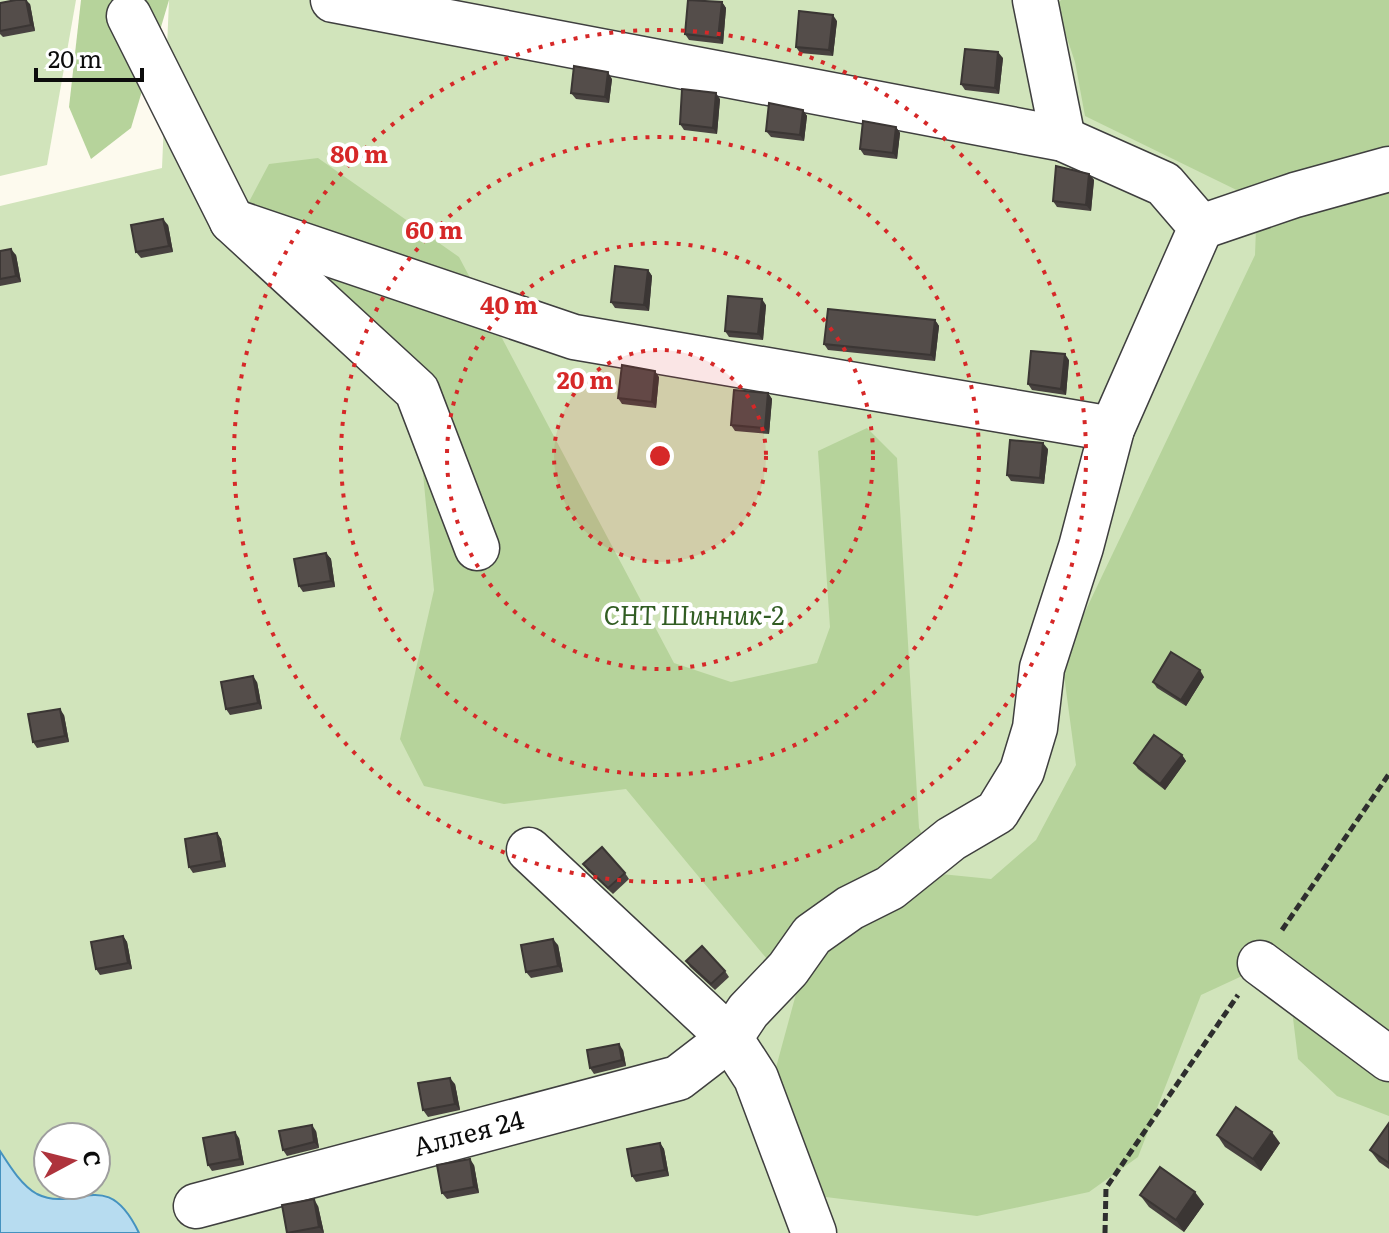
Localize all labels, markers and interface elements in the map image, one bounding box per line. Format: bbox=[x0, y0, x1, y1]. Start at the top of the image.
scale bar bbox=[36, 32, 142, 82]
text: 20 m bbox=[48, 40, 102, 75]
text: 80 m bbox=[330, 135, 388, 170]
text: 60 m bbox=[405, 211, 463, 246]
text: 40 m bbox=[480, 286, 538, 321]
text: 20 m bbox=[557, 361, 613, 396]
centre of rings bbox=[646, 442, 674, 470]
park label: СНТ Шинник-2 bbox=[603, 594, 785, 633]
street label: Аллея 24 bbox=[408, 1098, 528, 1165]
north arrow bbox=[32, 1121, 112, 1201]
text: С bbox=[76, 1149, 111, 1168]

